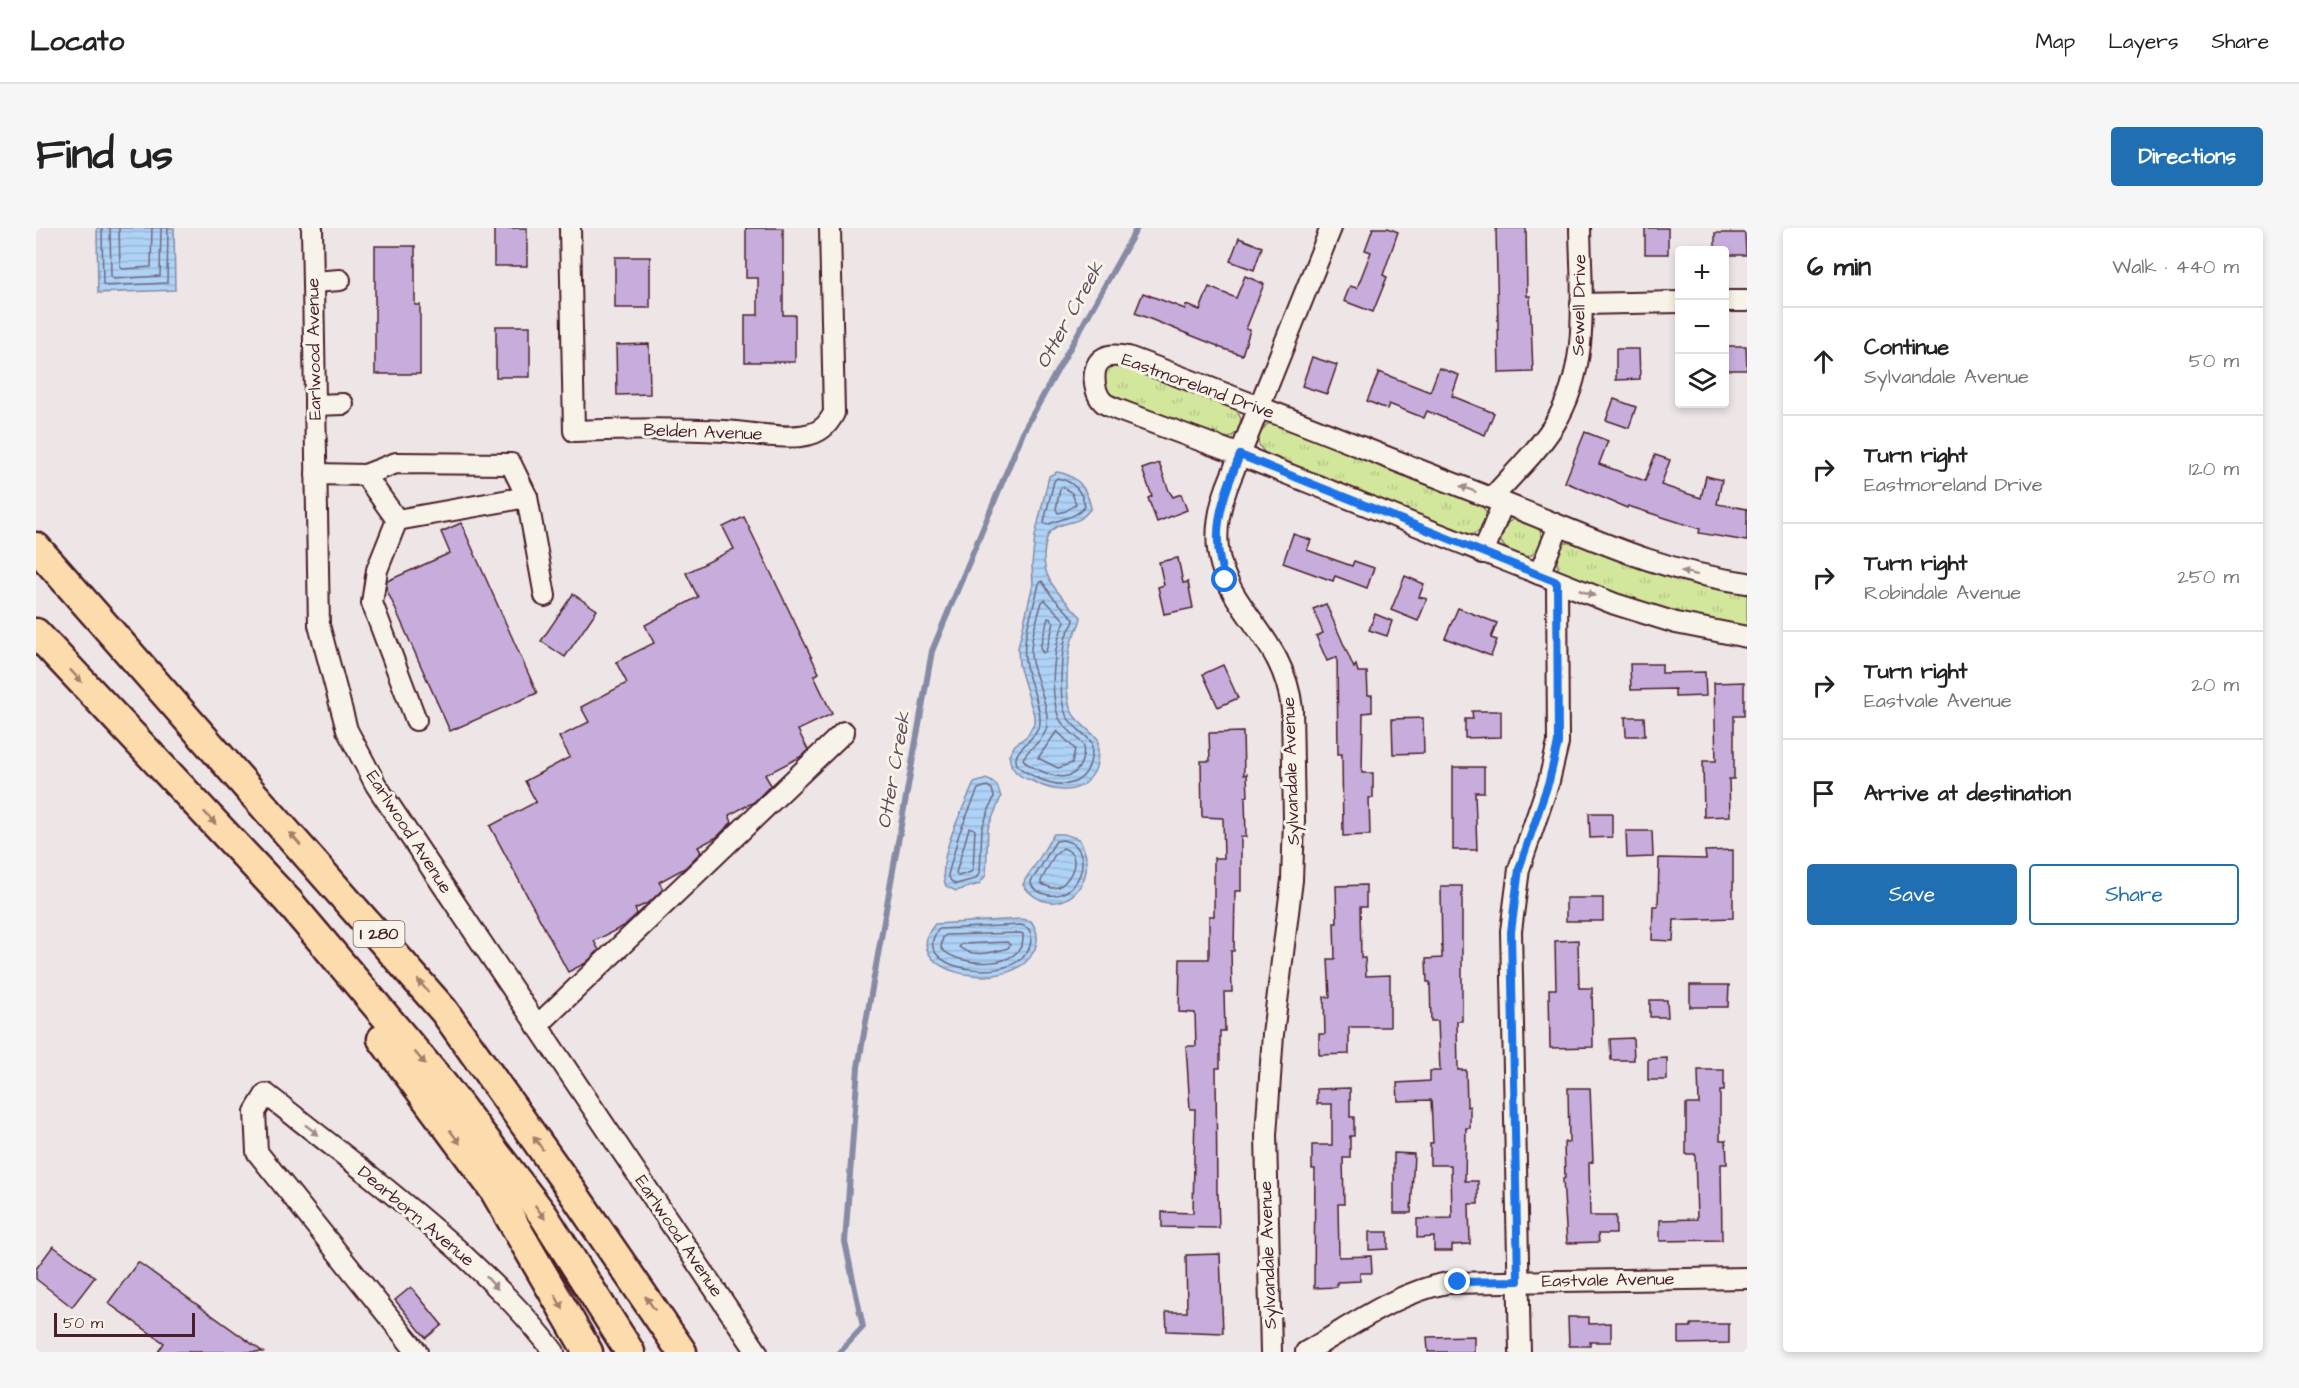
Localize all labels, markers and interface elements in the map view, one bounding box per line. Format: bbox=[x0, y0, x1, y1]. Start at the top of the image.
text: Locato bbox=[30, 22, 124, 61]
text: Map bbox=[2035, 27, 2075, 56]
text: Layers bbox=[2108, 27, 2178, 56]
text: Share bbox=[2211, 27, 2269, 56]
text: Find us bbox=[36, 127, 173, 185]
button: Directions bbox=[2111, 127, 2263, 186]
map controls bbox=[1675, 246, 1729, 408]
button: + bbox=[1675, 246, 1729, 300]
text: 6 min bbox=[1807, 249, 1871, 285]
text: Walk · 440 m bbox=[2112, 253, 2239, 281]
street label: Sewell Drive bbox=[1566, 254, 1592, 356]
water label: Otter Creek bbox=[1029, 256, 1111, 374]
street label: Earlwood Avenue bbox=[300, 277, 328, 420]
button: − bbox=[1675, 300, 1729, 354]
text: Continue bbox=[1864, 332, 1949, 363]
icon: ahead bbox=[1807, 345, 1840, 378]
street label: Eastmoreland Drive bbox=[1118, 347, 1278, 425]
text: 50 m bbox=[2189, 347, 2239, 375]
button: layers bbox=[1675, 354, 1729, 408]
text: Sylvandale Avenue bbox=[1864, 363, 2029, 391]
street label: Belden Avenue bbox=[643, 417, 763, 447]
text: Turn right bbox=[1864, 440, 1967, 471]
icon: right bbox=[1807, 453, 1840, 486]
text: 120 m bbox=[2189, 455, 2239, 483]
text: Eastmoreland Drive bbox=[1864, 471, 2043, 499]
one-way arrow bbox=[1459, 484, 1477, 493]
text: Turn right bbox=[1864, 548, 1967, 579]
icon: right bbox=[1807, 561, 1840, 594]
text: 250 m bbox=[2177, 563, 2239, 591]
route start bbox=[1211, 566, 1237, 592]
one-way arrow bbox=[1680, 568, 1699, 578]
text: Robindale Avenue bbox=[1864, 579, 2021, 607]
one-way arrow bbox=[1578, 589, 1596, 599]
text: Turn right bbox=[1864, 656, 1967, 687]
one-way arrow bbox=[69, 668, 82, 683]
icon: right bbox=[1807, 669, 1840, 702]
text: 20 m bbox=[2191, 671, 2239, 699]
text: Eastvale Avenue bbox=[1864, 687, 2012, 715]
street label: Sylvandale Avenue bbox=[1276, 696, 1307, 846]
water label: Otter Creek bbox=[870, 708, 918, 831]
street label: Earlwood Avenue bbox=[360, 766, 458, 899]
icon: arrive bbox=[1807, 777, 1840, 810]
text: Arrive at destination bbox=[1864, 778, 2071, 809]
one-way arrow bbox=[202, 811, 216, 825]
one-way arrow bbox=[289, 832, 302, 847]
button: Save bbox=[1807, 864, 2017, 925]
button: Share bbox=[2029, 864, 2239, 925]
road number: I 280 bbox=[354, 921, 404, 947]
one-way arrow bbox=[417, 979, 430, 994]
one-way arrow bbox=[414, 1050, 427, 1066]
one-way arrow bbox=[304, 1123, 319, 1135]
one-way arrow bbox=[449, 1129, 461, 1145]
one-way arrow bbox=[532, 1136, 544, 1152]
street label: Dearborn Avenue bbox=[352, 1160, 480, 1272]
street label: Earlwood Avenue bbox=[629, 1170, 729, 1302]
street label: Sylvandale Avenue bbox=[1253, 1180, 1284, 1330]
one-way arrow bbox=[534, 1203, 546, 1219]
street label: Eastvale Avenue bbox=[1541, 1266, 1675, 1294]
route end bbox=[1444, 1268, 1470, 1294]
one-way arrow bbox=[485, 1275, 498, 1290]
one-way arrow bbox=[554, 1294, 564, 1311]
one-way arrow bbox=[645, 1295, 656, 1311]
scale bar bbox=[54, 1310, 195, 1338]
text: 50 m bbox=[63, 1312, 103, 1334]

